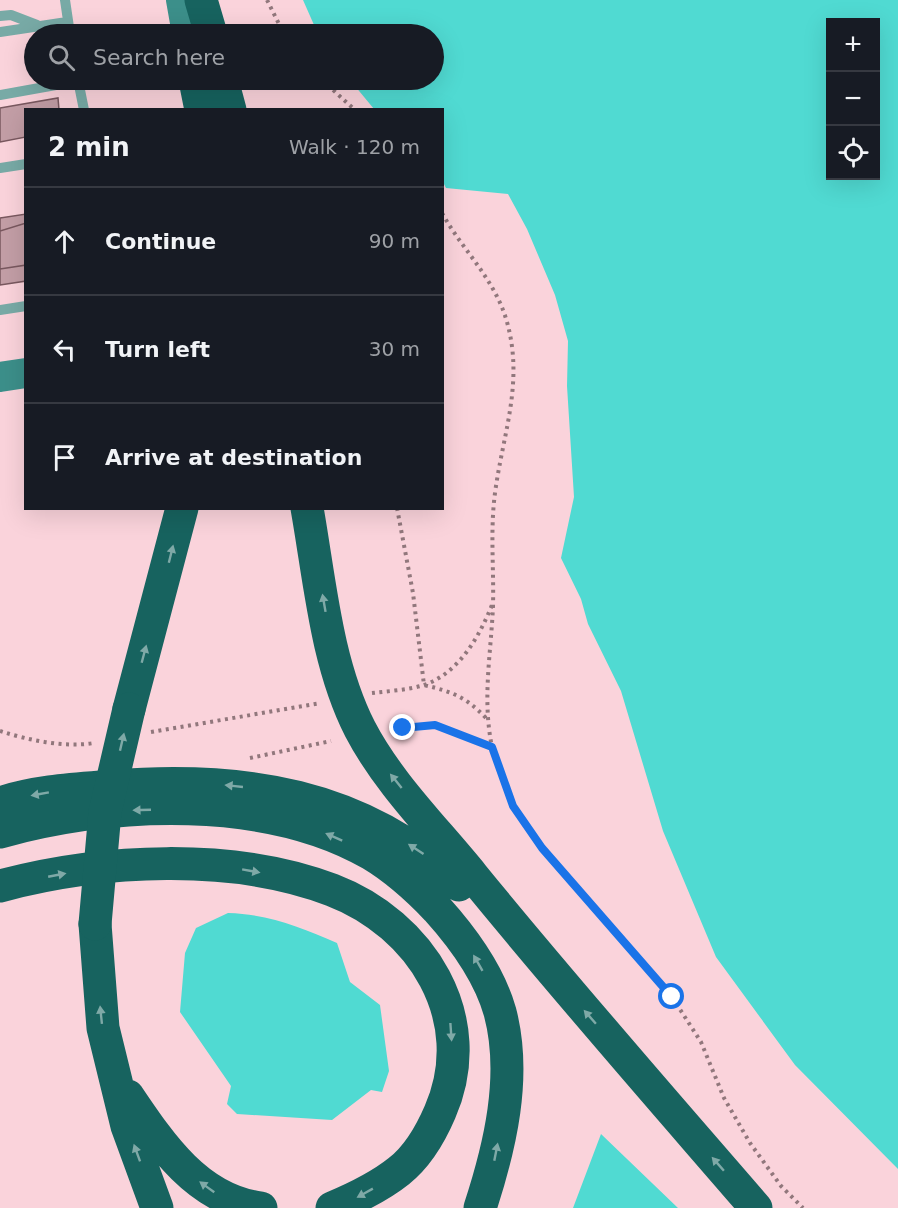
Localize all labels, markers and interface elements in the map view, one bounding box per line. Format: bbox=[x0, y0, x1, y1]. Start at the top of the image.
map controls bbox=[826, 18, 880, 180]
button: + bbox=[826, 18, 880, 72]
search box bbox=[24, 24, 444, 90]
icon: search bbox=[45, 41, 78, 74]
text: Search here bbox=[93, 45, 225, 70]
button: − bbox=[826, 72, 880, 126]
button: locate bbox=[826, 126, 880, 180]
text: 2 min bbox=[48, 132, 130, 162]
text: Walk · 120 m bbox=[289, 135, 420, 159]
icon: ahead bbox=[48, 225, 81, 258]
text: Continue bbox=[105, 229, 216, 254]
text: 90 m bbox=[369, 229, 420, 253]
icon: left bbox=[48, 333, 81, 366]
text: Turn left bbox=[105, 337, 210, 362]
text: 30 m bbox=[369, 337, 420, 361]
icon: arrive bbox=[48, 441, 81, 474]
text: Arrive at destination bbox=[105, 445, 362, 470]
one-way arrow bbox=[166, 545, 176, 563]
one-way arrow bbox=[319, 593, 328, 612]
one-way arrow bbox=[140, 645, 150, 663]
route end bbox=[389, 714, 415, 740]
one-way arrow bbox=[117, 732, 127, 751]
one-way arrow bbox=[389, 773, 402, 789]
one-way arrow bbox=[224, 781, 243, 791]
one-way arrow bbox=[30, 790, 49, 799]
one-way arrow bbox=[133, 806, 152, 815]
one-way arrow bbox=[325, 833, 342, 842]
one-way arrow bbox=[408, 843, 424, 854]
one-way arrow bbox=[242, 867, 261, 876]
one-way arrow bbox=[48, 869, 67, 879]
one-way arrow bbox=[473, 954, 483, 971]
route start bbox=[658, 983, 684, 1009]
one-way arrow bbox=[96, 1005, 106, 1024]
one-way arrow bbox=[583, 1009, 597, 1024]
one-way arrow bbox=[446, 1023, 456, 1042]
one-way arrow bbox=[492, 1143, 502, 1161]
one-way arrow bbox=[131, 1144, 141, 1162]
one-way arrow bbox=[712, 1157, 725, 1172]
one-way arrow bbox=[200, 1181, 216, 1193]
one-way arrow bbox=[356, 1188, 373, 1198]

